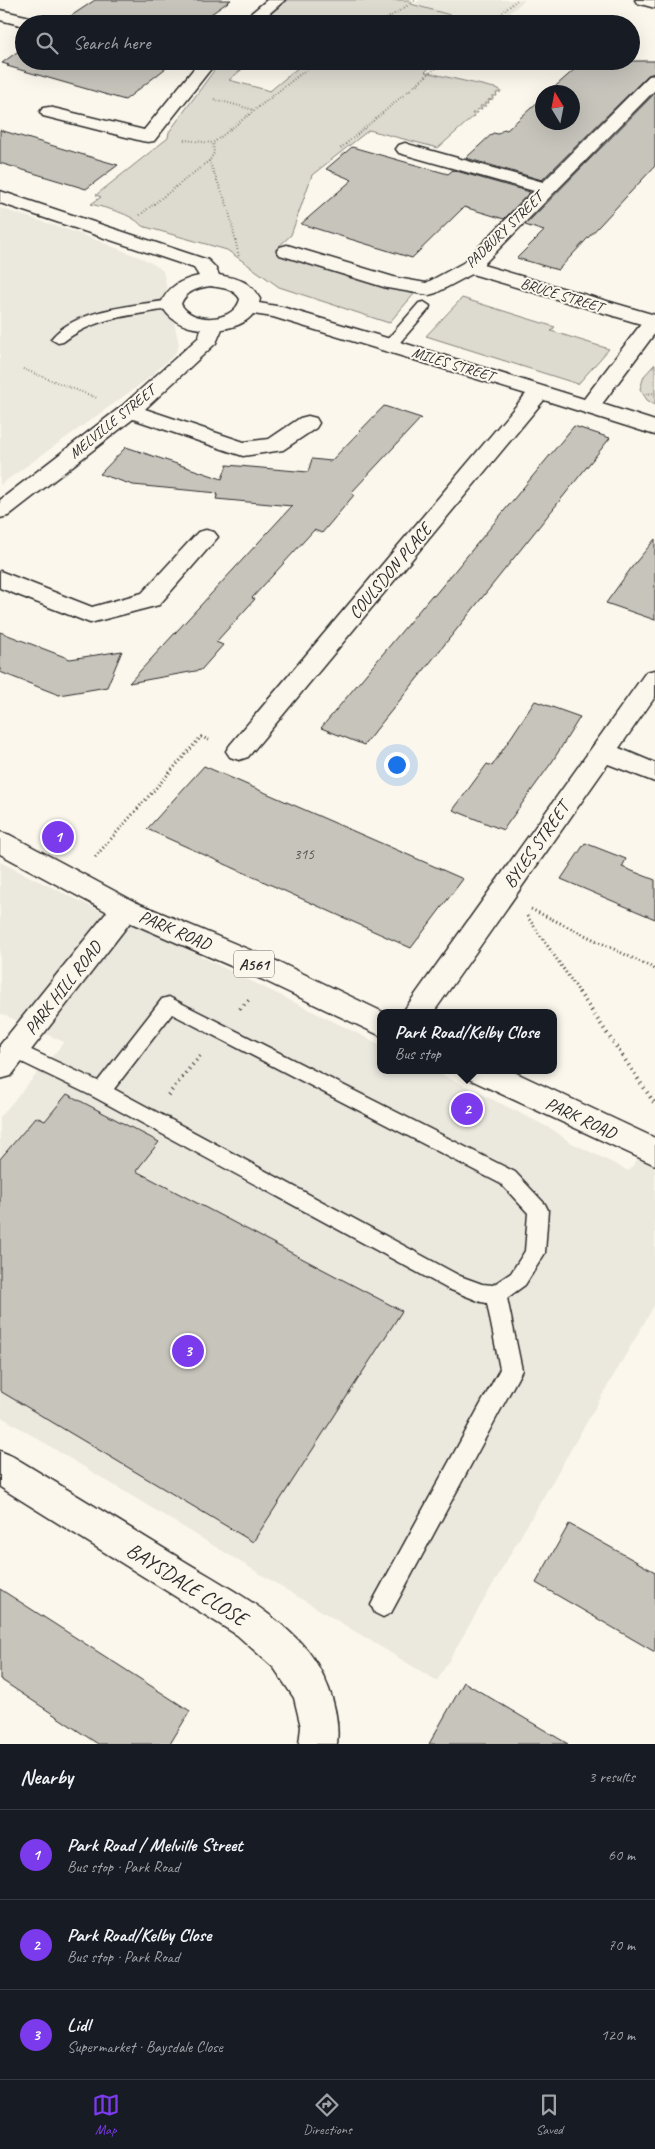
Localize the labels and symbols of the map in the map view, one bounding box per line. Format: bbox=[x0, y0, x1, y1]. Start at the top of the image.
north arrow bbox=[535, 85, 580, 130]
street label: PADBURY STREET bbox=[462, 186, 550, 272]
street label: BRUCE STREET bbox=[518, 274, 608, 318]
street label: MILES STREET bbox=[409, 343, 499, 387]
street label: MELVILLE STREET bbox=[65, 379, 162, 463]
street label: COULSDON PLACE bbox=[344, 517, 438, 623]
your location bbox=[384, 752, 410, 778]
street label: BYLES STREET bbox=[498, 794, 576, 892]
pin: 1 bbox=[42, 818, 74, 856]
house number: 315 bbox=[294, 845, 315, 864]
street label: PARK ROAD bbox=[136, 905, 216, 956]
street label: PARK HILL ROAD bbox=[20, 936, 107, 1039]
road number: A561 bbox=[234, 951, 274, 978]
pin: 2 bbox=[451, 1090, 483, 1128]
street label: PARK ROAD bbox=[542, 1092, 621, 1145]
pin: 3 bbox=[172, 1332, 204, 1370]
street label: BAYSDALE CLOSE bbox=[122, 1537, 254, 1633]

